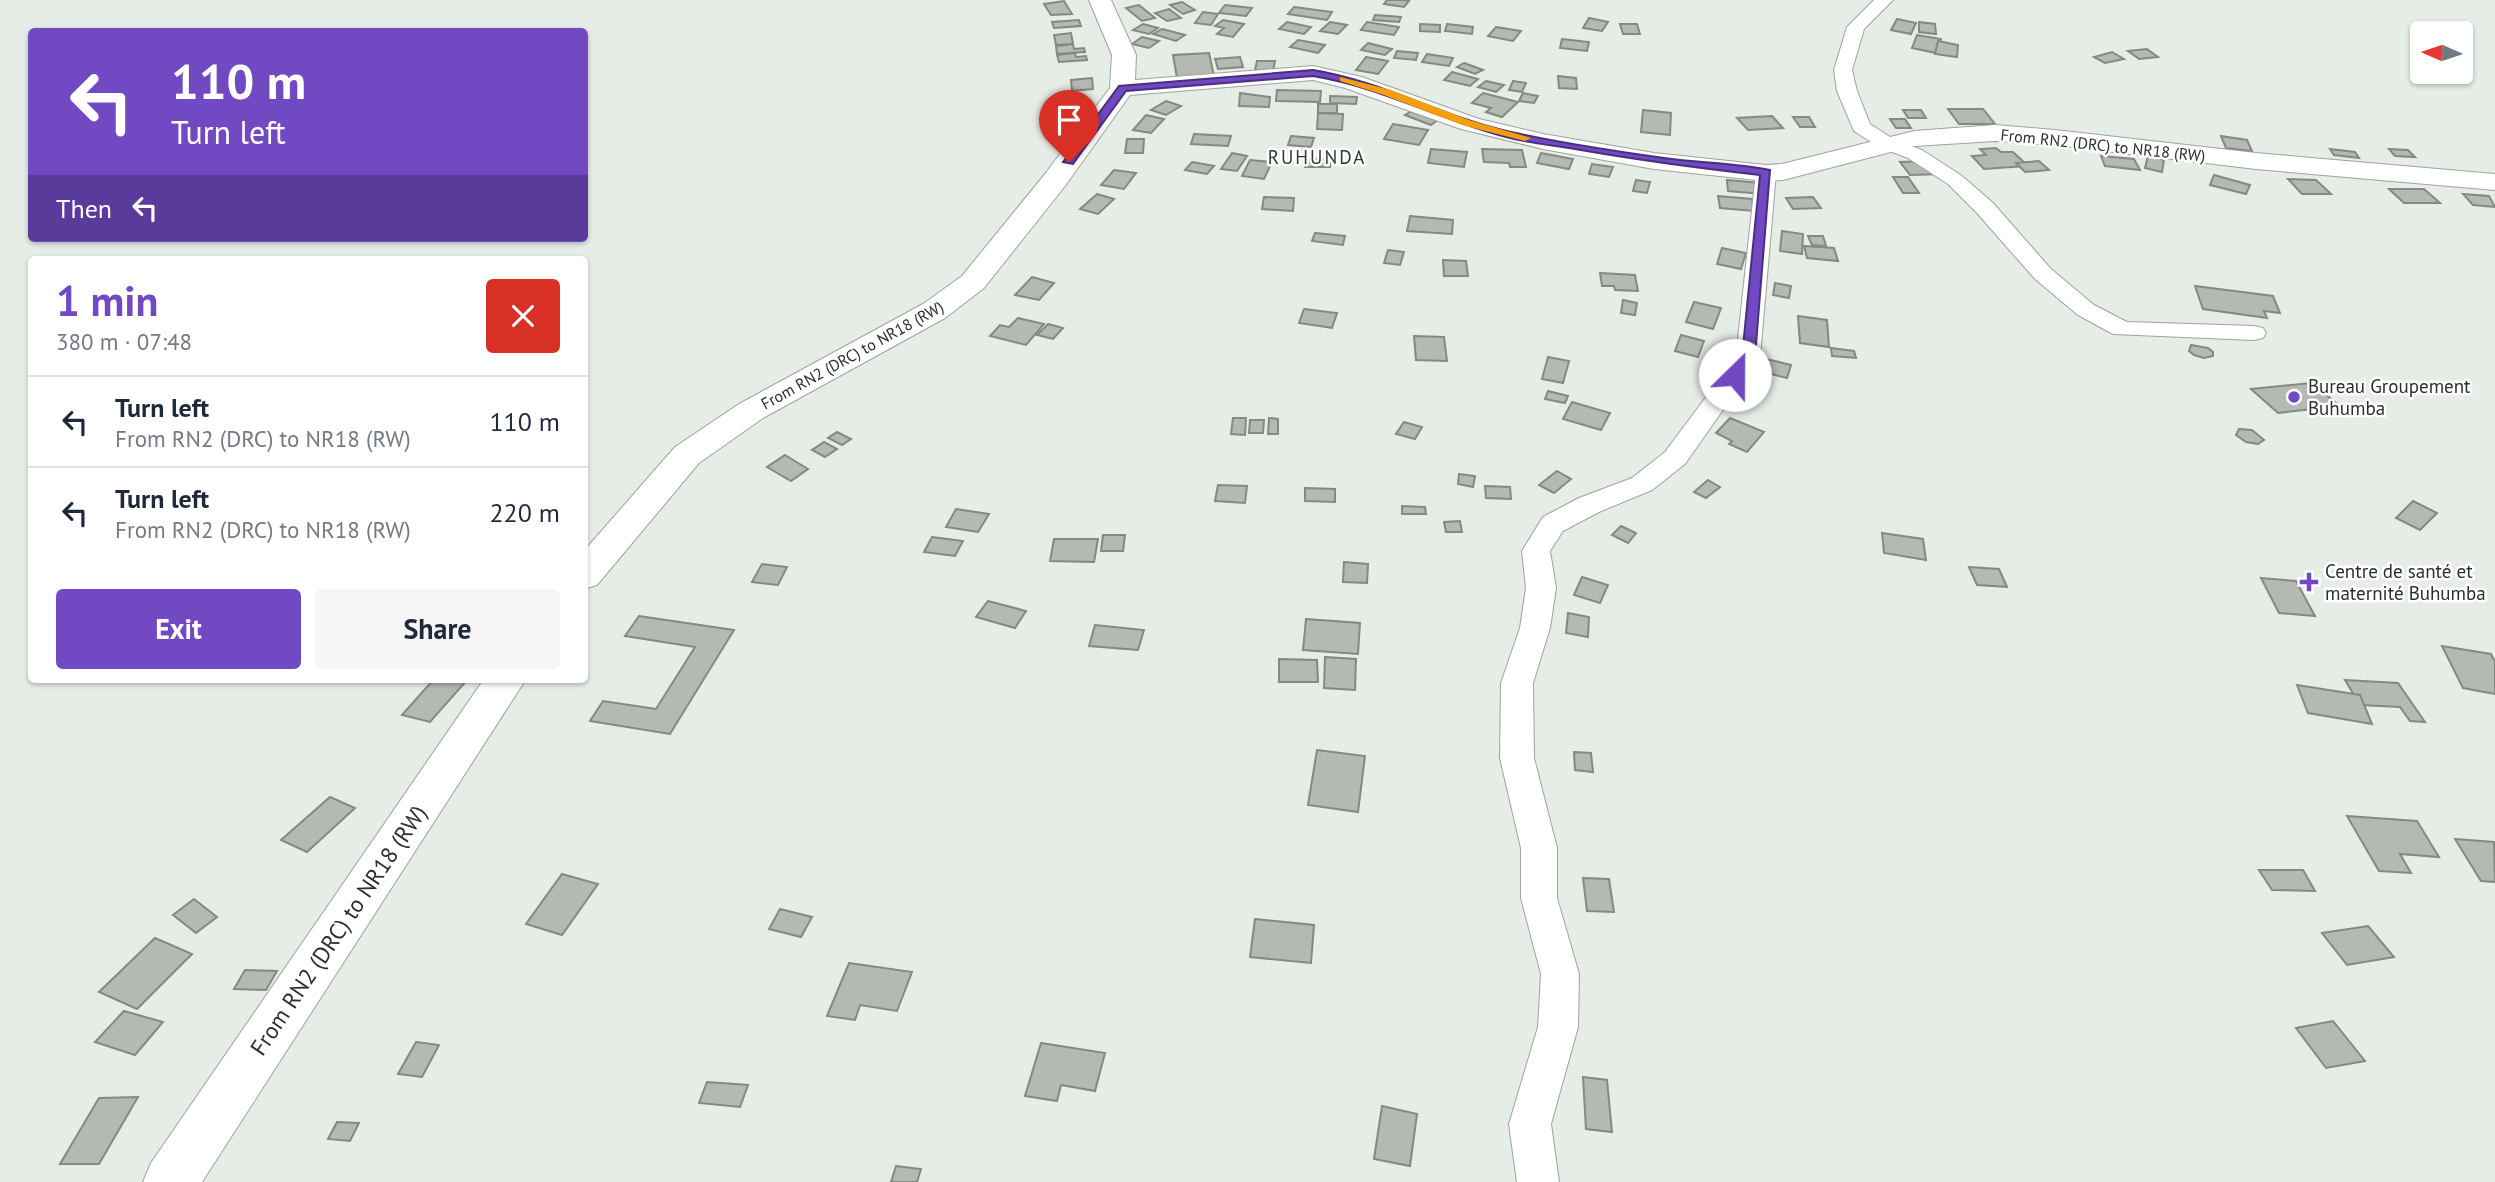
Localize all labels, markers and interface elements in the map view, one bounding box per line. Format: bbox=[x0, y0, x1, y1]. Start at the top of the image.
north arrow bbox=[2410, 21, 2473, 84]
map controls bbox=[2410, 21, 2473, 84]
text: 110 m bbox=[171, 49, 306, 113]
icon: left bbox=[56, 56, 147, 147]
pin bbox=[1039, 90, 1099, 162]
icon: arrive bbox=[1050, 101, 1088, 139]
text: Turn left bbox=[171, 111, 286, 153]
street label: From RN2 (DRC) to NR18 (RW) bbox=[2000, 124, 2206, 166]
district label: RUHUNDA bbox=[1268, 145, 1366, 169]
icon: left bbox=[126, 189, 164, 227]
text: Then bbox=[56, 192, 112, 225]
text: 1 min bbox=[56, 273, 158, 328]
button: close bbox=[486, 279, 560, 353]
street label: From RN2 (DRC) to NR18 (RW) bbox=[757, 296, 947, 414]
text: 380 m · 07:48 bbox=[56, 327, 192, 356]
position arrow bbox=[1698, 338, 1772, 412]
place label: Bureau Groupement Buhumba bbox=[2308, 374, 2471, 420]
marker: Bureau Groupement Buhumba bbox=[2286, 389, 2302, 405]
text: Turn left bbox=[115, 391, 209, 424]
icon: left bbox=[56, 403, 94, 441]
text: 110 m bbox=[489, 405, 560, 438]
text: From RN2 (DRC) to NR18 (RW) bbox=[115, 424, 411, 453]
text: Turn left bbox=[115, 482, 209, 515]
icon: left bbox=[56, 494, 94, 532]
text: 220 m bbox=[489, 496, 560, 529]
text: From RN2 (DRC) to NR18 (RW) bbox=[115, 515, 411, 544]
place label: Centre de santé et maternité Buhumba bbox=[2325, 559, 2486, 605]
marker: Centre de santé et maternité Buhumba bbox=[2299, 572, 2319, 592]
button: Exit bbox=[56, 589, 301, 669]
button: Share bbox=[315, 589, 560, 669]
street label: From RN2 (DRC) to NR18 (RW) bbox=[243, 799, 433, 1061]

